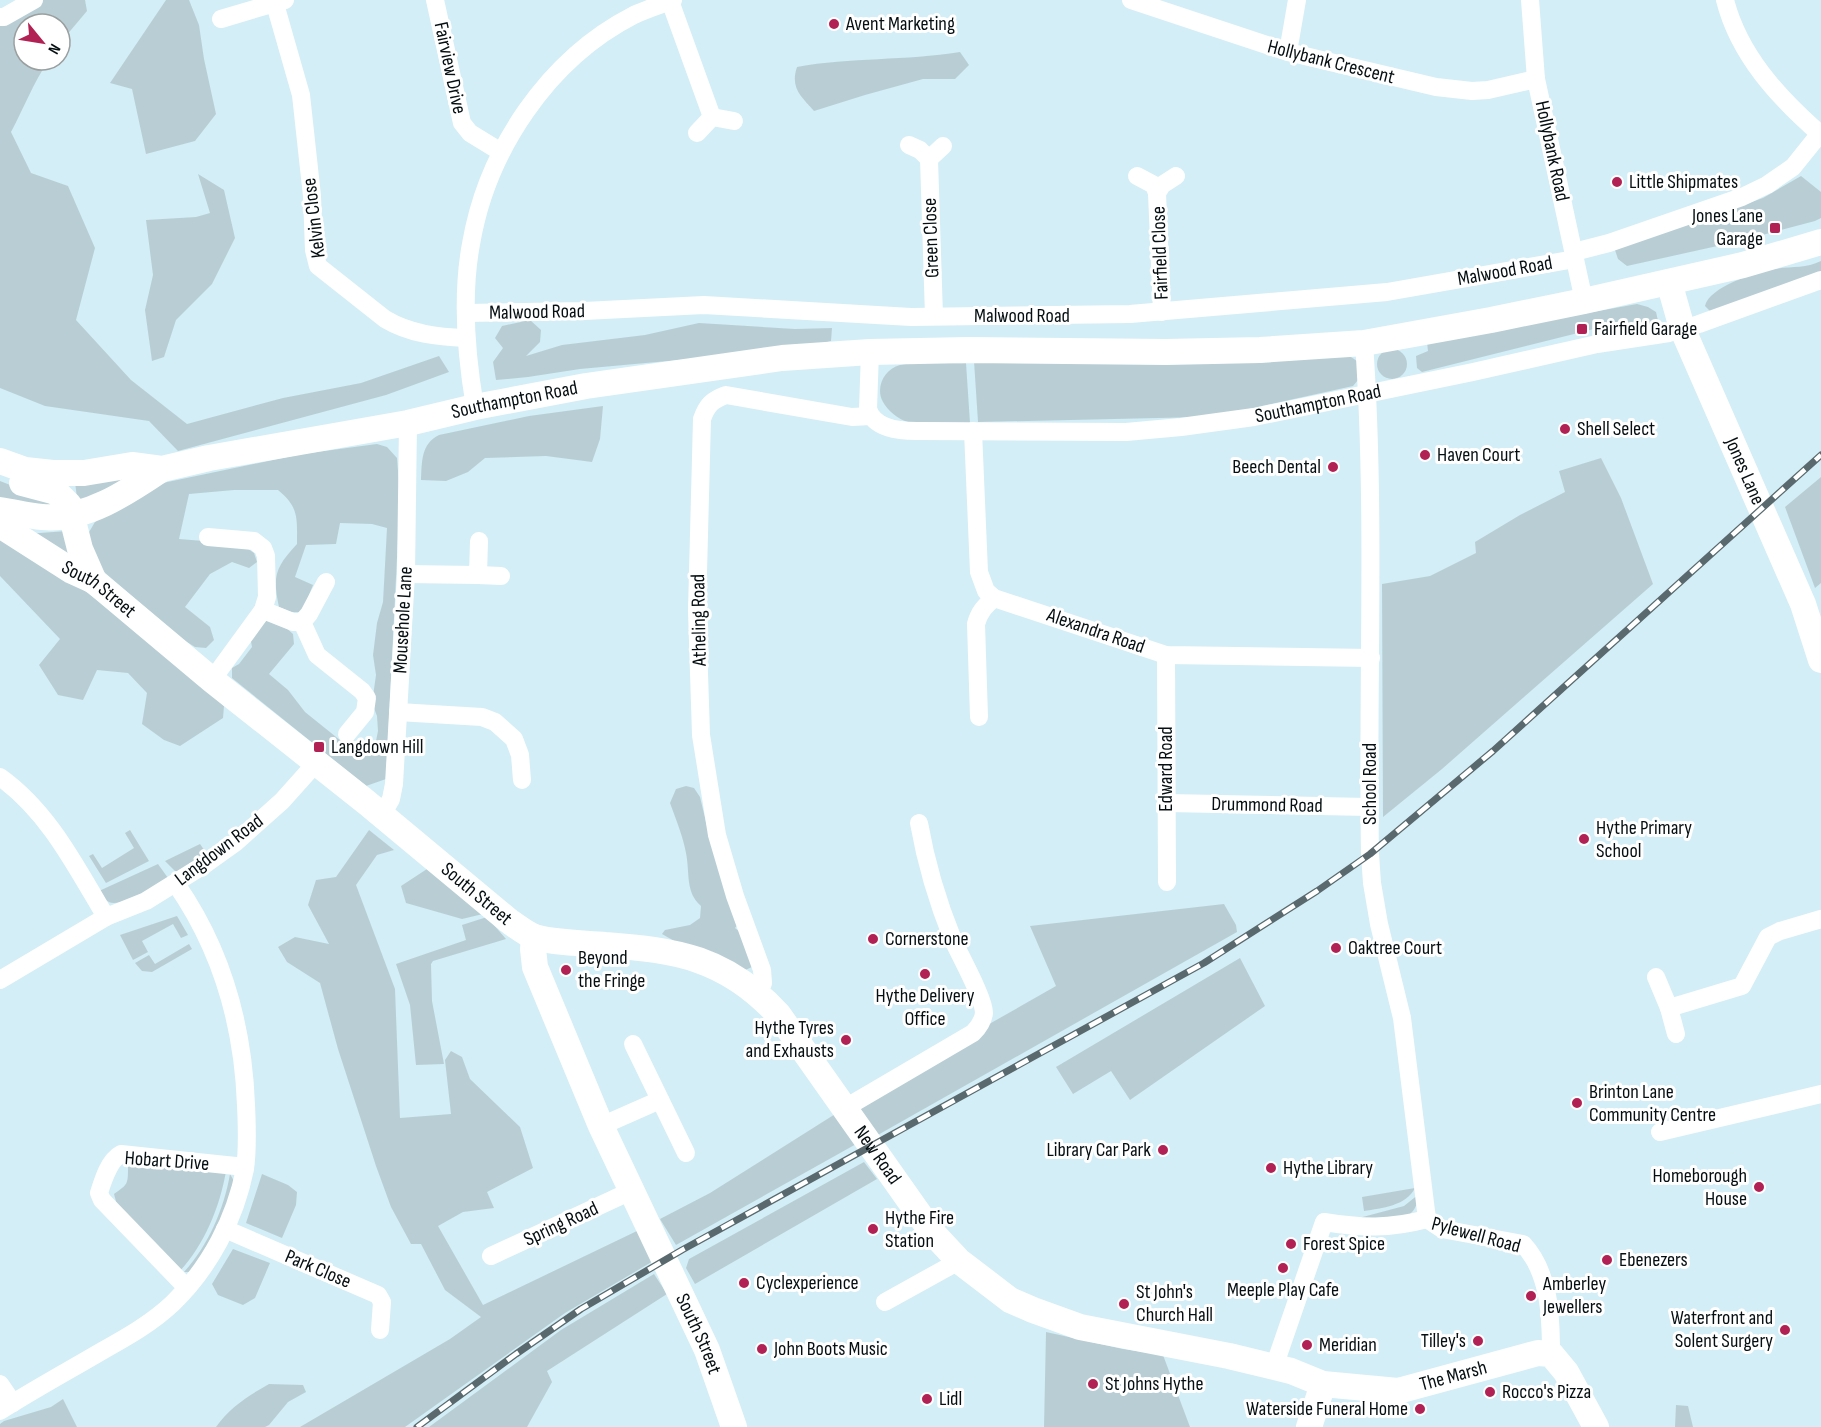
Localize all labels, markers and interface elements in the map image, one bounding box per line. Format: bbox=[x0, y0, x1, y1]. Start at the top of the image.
north arrow bbox=[12, 12, 72, 72]
place label: Avent Marketing bbox=[845, 12, 955, 36]
marker: Avent Marketing bbox=[827, 17, 841, 31]
street label: Fairview Drive bbox=[429, 20, 471, 116]
street label: Hollybank Crescent bbox=[1265, 35, 1397, 89]
text: N bbox=[43, 40, 64, 57]
street label: Hollybank Road bbox=[1530, 98, 1574, 204]
place label: Little Shipmates bbox=[1629, 170, 1738, 194]
marker: Little Shipmates bbox=[1610, 175, 1624, 189]
street label: Kelvin Close bbox=[297, 177, 331, 259]
street label: Green Close bbox=[918, 198, 944, 278]
place label: Jones Lane Garage bbox=[1691, 204, 1763, 251]
street label: Fairfield Close bbox=[1146, 206, 1174, 300]
marker: Jones Lane Garage bbox=[1768, 221, 1782, 235]
street label: Malwood Road bbox=[1456, 251, 1554, 291]
street label: Malwood Road bbox=[489, 299, 585, 325]
street label: Malwood Road bbox=[974, 304, 1070, 328]
place label: Fairfield Garage bbox=[1594, 317, 1697, 341]
marker: Fairfield Garage bbox=[1575, 322, 1589, 336]
street label: Southampton Road bbox=[449, 376, 580, 424]
street label: Southampton Road bbox=[1253, 379, 1383, 428]
place label: Shell Select bbox=[1577, 417, 1655, 441]
marker: Shell Select bbox=[1558, 422, 1572, 436]
street label: Jones Lane bbox=[1719, 433, 1770, 508]
place label: Haven Court bbox=[1437, 443, 1520, 467]
marker: Haven Court bbox=[1418, 448, 1432, 462]
place label: Beech Dental bbox=[1232, 455, 1321, 479]
marker: Beech Dental bbox=[1326, 460, 1340, 474]
street label: South Street bbox=[57, 555, 141, 623]
street label: Mousehole Lane bbox=[388, 566, 418, 674]
street label: Atheling Road bbox=[686, 574, 712, 667]
street label: Alexandra Road bbox=[1043, 603, 1148, 659]
street label: Edward Road bbox=[1154, 726, 1178, 812]
place label: Langdown Hill bbox=[331, 735, 423, 759]
marker: Langdown Hill bbox=[312, 740, 326, 754]
street label: School Road bbox=[1358, 743, 1382, 825]
street label: Drummond Road bbox=[1211, 792, 1323, 818]
street label: Langdown Road bbox=[170, 809, 268, 891]
place label: Hythe Primary School bbox=[1596, 816, 1692, 863]
marker: Hythe Primary School bbox=[1577, 832, 1591, 846]
street label: South Street bbox=[436, 858, 517, 931]
place label: Cornerstone bbox=[885, 927, 969, 951]
marker: Cornerstone bbox=[866, 932, 880, 946]
place label: Oaktree Court bbox=[1348, 936, 1442, 960]
marker: Oaktree Court bbox=[1329, 941, 1343, 955]
place label: Beyond the Fringe bbox=[578, 946, 645, 993]
marker: Beyond the Fringe bbox=[559, 963, 573, 977]
marker: Hythe Delivery Office bbox=[918, 967, 932, 981]
place label: Hythe Delivery Office bbox=[876, 984, 975, 1031]
place label: Hythe Tyres and Exhausts bbox=[746, 1016, 834, 1063]
marker: Hythe Tyres and Exhausts bbox=[839, 1033, 853, 1047]
place label: Brinton Lane Community Centre bbox=[1589, 1080, 1716, 1127]
marker: Brinton Lane Community Centre bbox=[1570, 1096, 1584, 1110]
street label: New Road bbox=[849, 1121, 906, 1189]
place label: Library Car Park bbox=[1046, 1138, 1151, 1162]
marker: Library Car Park bbox=[1156, 1143, 1170, 1157]
street label: Hobart Drive bbox=[124, 1146, 210, 1176]
place label: Hythe Library bbox=[1283, 1156, 1373, 1180]
marker: Hythe Library bbox=[1264, 1161, 1278, 1175]
place label: Homeborough House bbox=[1652, 1164, 1747, 1211]
marker: Homeborough House bbox=[1752, 1180, 1766, 1194]
street label: Spring Road bbox=[520, 1196, 602, 1252]
place label: Hythe Fire Station bbox=[885, 1206, 954, 1253]
street label: Pylewell Road bbox=[1429, 1212, 1523, 1258]
marker: Hythe Fire Station bbox=[866, 1222, 880, 1236]
place label: Forest Spice bbox=[1303, 1232, 1385, 1256]
marker: Forest Spice bbox=[1284, 1237, 1298, 1251]
street label: Park Close bbox=[281, 1244, 355, 1294]
place label: Ebenezers bbox=[1619, 1248, 1688, 1272]
marker: Ebenezers bbox=[1600, 1253, 1614, 1267]
marker: Meeple Play Cafe bbox=[1276, 1261, 1290, 1275]
place label: Cyclexperience bbox=[756, 1271, 859, 1295]
place label: Amberley Jewellers bbox=[1542, 1272, 1606, 1319]
marker: Cyclexperience bbox=[737, 1276, 751, 1290]
place label: Meeple Play Cafe bbox=[1227, 1278, 1339, 1302]
place label: St John's Church Hall bbox=[1136, 1280, 1213, 1327]
marker: Amberley Jewellers bbox=[1524, 1289, 1538, 1303]
street label: South Street bbox=[670, 1290, 726, 1377]
marker: St John's Church Hall bbox=[1117, 1297, 1131, 1311]
place label: Waterfront and Solent Surgery bbox=[1671, 1306, 1773, 1353]
marker: Waterfront and Solent Surgery bbox=[1778, 1323, 1792, 1337]
place label: Tilley's bbox=[1421, 1329, 1466, 1353]
place label: Meridian bbox=[1319, 1333, 1377, 1357]
marker: Tilley's bbox=[1471, 1334, 1485, 1348]
place label: John Boots Music bbox=[773, 1337, 888, 1361]
marker: Meridian bbox=[1300, 1338, 1314, 1352]
marker: John Boots Music bbox=[755, 1342, 769, 1356]
street label: The Marsh bbox=[1417, 1355, 1490, 1397]
place label: St Johns Hythe bbox=[1105, 1372, 1203, 1396]
marker: St Johns Hythe bbox=[1086, 1377, 1100, 1391]
place label: Rocco's Pizza bbox=[1502, 1380, 1591, 1404]
marker: Rocco's Pizza bbox=[1483, 1385, 1497, 1399]
place label: Lidl bbox=[939, 1387, 962, 1411]
marker: Lidl bbox=[920, 1392, 934, 1406]
place label: Waterside Funeral Home bbox=[1246, 1397, 1408, 1421]
marker: Waterside Funeral Home bbox=[1413, 1402, 1427, 1416]

